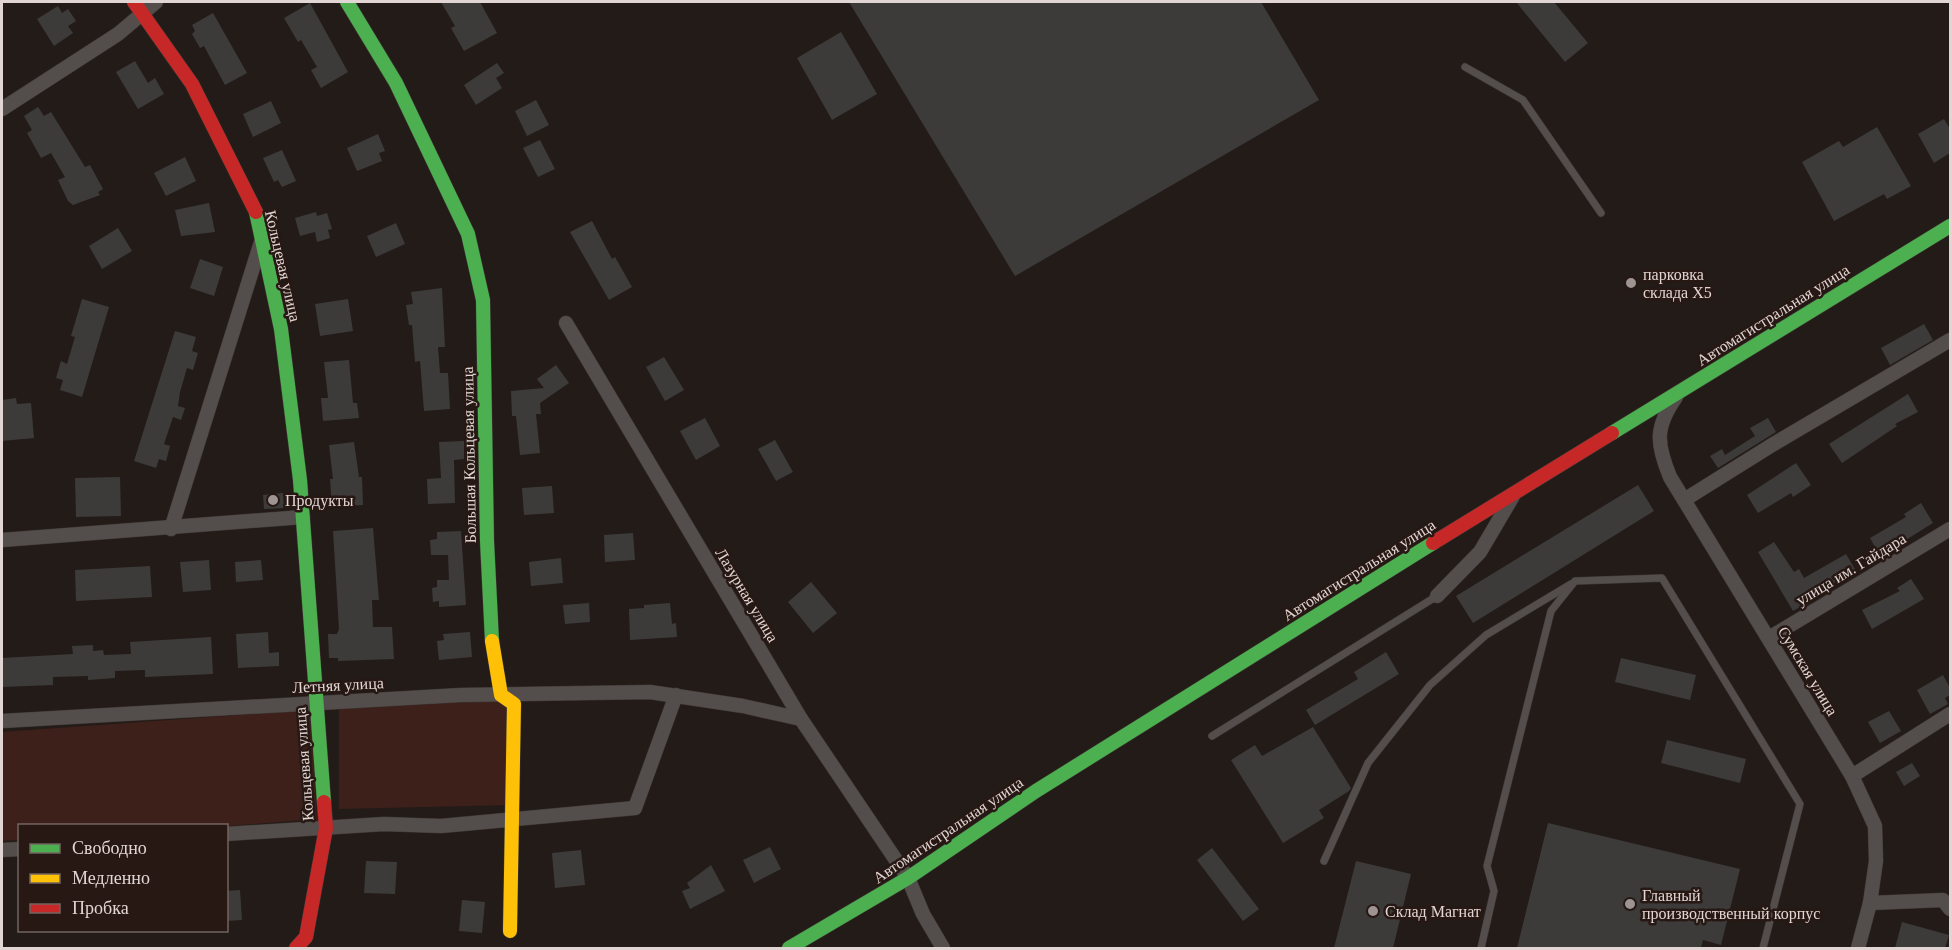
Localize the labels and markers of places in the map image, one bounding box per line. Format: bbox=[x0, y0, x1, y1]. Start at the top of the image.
place label: парковка склада X5 bbox=[1643, 266, 1712, 302]
marker: парковка склада X5 bbox=[1624, 276, 1638, 290]
place label: Продукты bbox=[285, 492, 354, 510]
marker: Продукты bbox=[266, 493, 280, 507]
place label: Главный производственный корпус bbox=[1642, 887, 1820, 923]
marker: Главный производственный корпус bbox=[1623, 897, 1637, 911]
place label: Склад Магнат bbox=[1385, 903, 1481, 921]
marker: Склад Магнат bbox=[1366, 904, 1380, 918]

